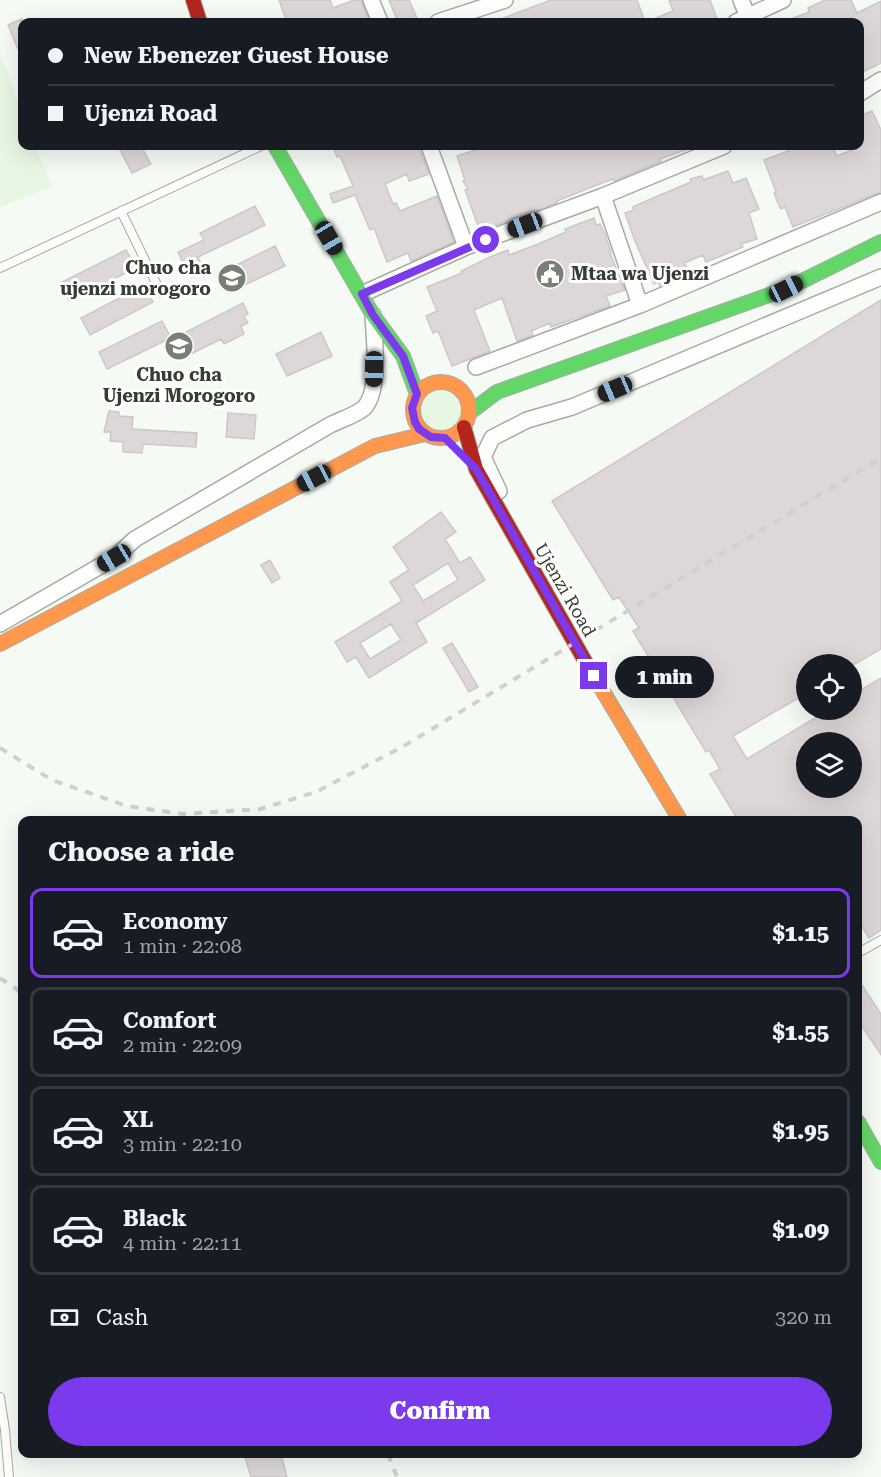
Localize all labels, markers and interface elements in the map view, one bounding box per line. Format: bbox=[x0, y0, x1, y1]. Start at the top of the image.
text: New Ebenezer Guest House bbox=[84, 43, 389, 68]
text: Ujenzi Road bbox=[84, 101, 217, 126]
car bbox=[505, 210, 545, 240]
car bbox=[312, 218, 346, 258]
route start bbox=[472, 226, 499, 253]
place label: Chuo cha ujenzi morogoro bbox=[60, 257, 211, 299]
public building icon: Mtaa wa Ujenzi bbox=[534, 258, 566, 290]
school or university icon: Chuo cha ujenzi morogoro bbox=[216, 262, 248, 294]
place label: Mtaa wa Ujenzi bbox=[571, 263, 709, 284]
car bbox=[766, 273, 806, 305]
school or university icon: Chuo cha Ujenzi Morogoro bbox=[163, 330, 195, 362]
car bbox=[365, 351, 383, 387]
place label: Chuo cha Ujenzi Morogoro bbox=[103, 364, 256, 406]
car bbox=[595, 374, 635, 404]
car bbox=[294, 462, 334, 494]
street label: Ujenzi Road bbox=[530, 539, 601, 641]
car bbox=[94, 541, 134, 575]
map controls bbox=[796, 654, 862, 798]
button: locate bbox=[796, 654, 862, 720]
callout: 1 min bbox=[615, 655, 714, 697]
route end bbox=[580, 662, 607, 689]
text: 1 min bbox=[636, 665, 693, 689]
button: layers bbox=[796, 732, 862, 798]
text: Choose a ride bbox=[48, 836, 234, 868]
icon: car bbox=[51, 906, 105, 960]
text: Economy bbox=[123, 909, 227, 934]
text: $1.15 bbox=[772, 921, 829, 946]
text: 1 min · 22:08 bbox=[123, 934, 242, 958]
icon: car bbox=[51, 1005, 105, 1059]
text: Comfort bbox=[123, 1008, 216, 1033]
text: $1.55 bbox=[772, 1020, 829, 1045]
text: 2 min · 22:09 bbox=[123, 1033, 242, 1057]
icon: car bbox=[51, 1104, 105, 1158]
text: XL bbox=[123, 1107, 153, 1132]
text: $1.95 bbox=[772, 1119, 829, 1144]
text: 3 min · 22:10 bbox=[123, 1132, 242, 1156]
icon: car bbox=[51, 1203, 105, 1257]
text: Black bbox=[123, 1206, 187, 1231]
text: $1.09 bbox=[772, 1218, 829, 1243]
text: 4 min · 22:11 bbox=[123, 1231, 242, 1255]
icon: cash bbox=[48, 1301, 81, 1334]
text: Cash bbox=[96, 1305, 148, 1330]
text: 320 m bbox=[775, 1305, 832, 1329]
button: Confirm bbox=[48, 1377, 832, 1446]

